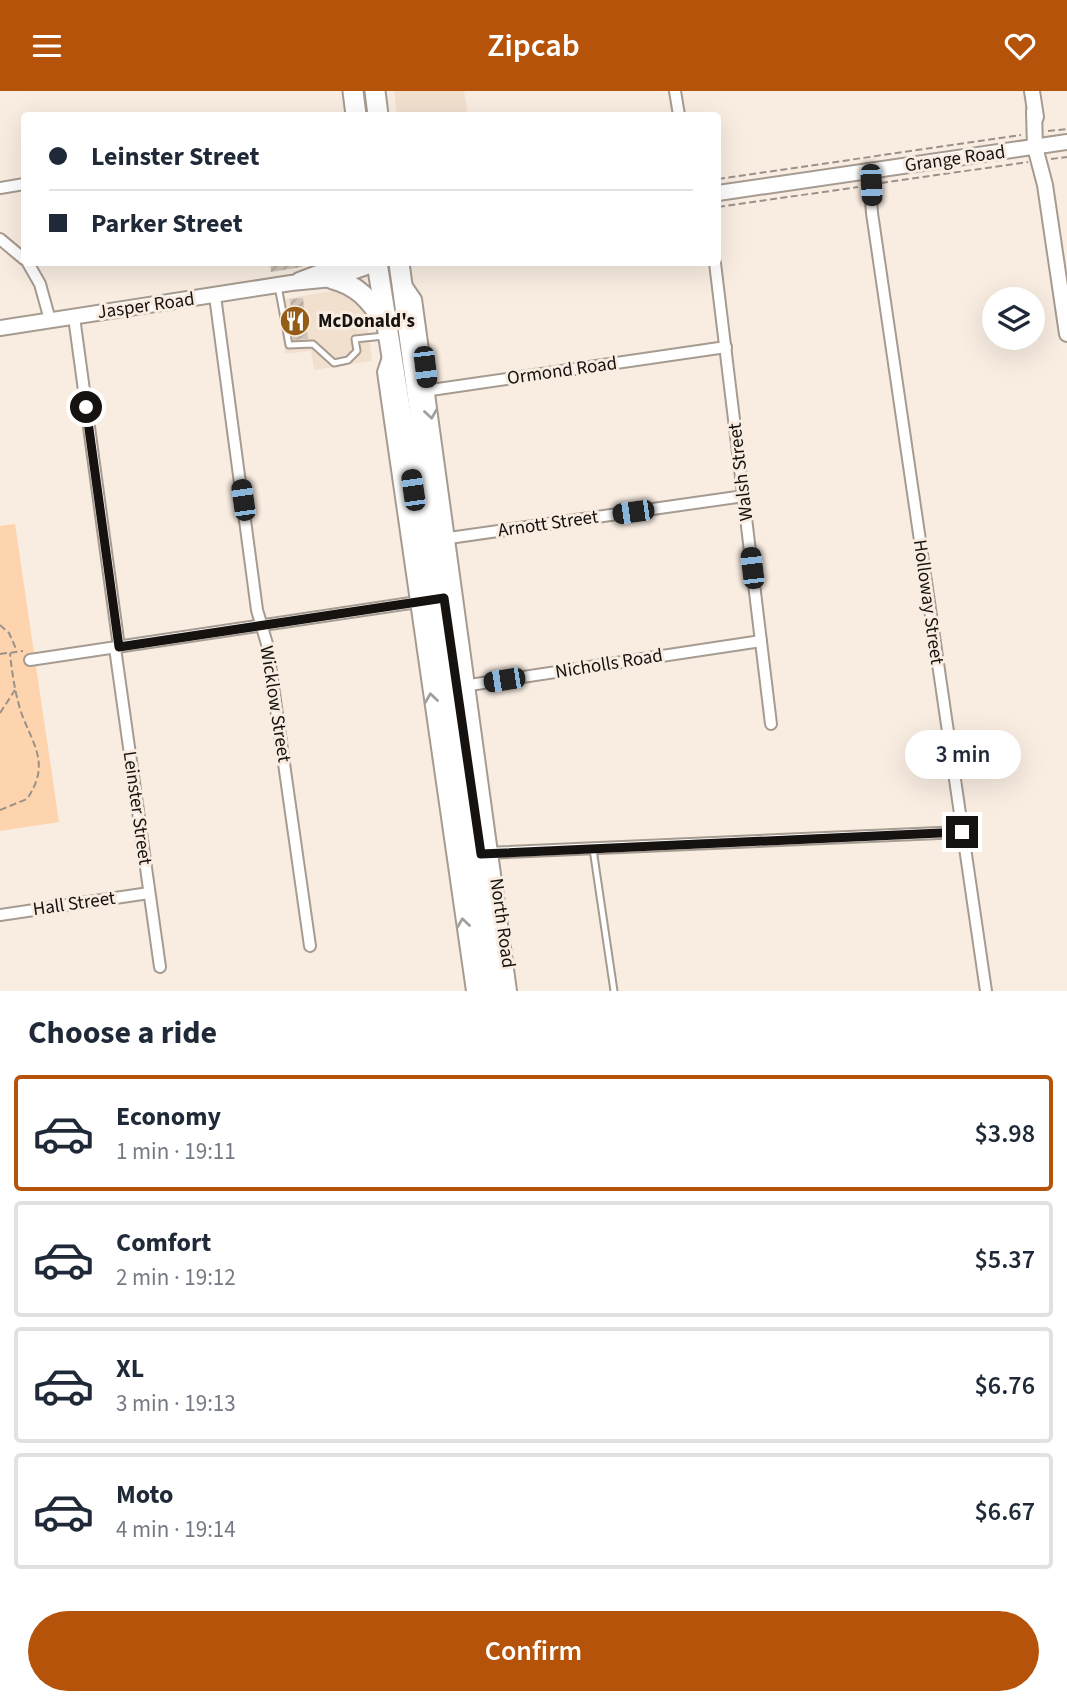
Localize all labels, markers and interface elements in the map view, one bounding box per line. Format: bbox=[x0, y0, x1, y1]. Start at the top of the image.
text: Zipcab bbox=[487, 23, 580, 69]
icon: menu bbox=[28, 27, 66, 65]
icon: heart bbox=[1001, 27, 1039, 65]
text: Leinster Street bbox=[91, 138, 260, 175]
street label: Grange Road bbox=[903, 139, 1007, 179]
car bbox=[860, 163, 883, 207]
text: Parker Street bbox=[91, 205, 243, 242]
street label: Jasper Road bbox=[96, 286, 196, 326]
map controls bbox=[982, 287, 1045, 350]
button: layers bbox=[982, 287, 1045, 350]
restaurant icon: McDonald's bbox=[278, 304, 312, 338]
place label: McDonald's bbox=[318, 308, 415, 335]
car bbox=[413, 345, 438, 389]
street label: Ormond Road bbox=[505, 350, 619, 392]
route start bbox=[70, 391, 102, 423]
one-way arrow bbox=[423, 408, 438, 420]
street label: Walsh Street bbox=[722, 421, 760, 523]
car bbox=[400, 468, 427, 512]
car bbox=[230, 478, 257, 522]
car bbox=[611, 499, 656, 525]
street label: Arnott Street bbox=[496, 504, 601, 544]
street label: Holloway Street bbox=[906, 538, 950, 667]
car bbox=[740, 546, 765, 590]
street label: Nicholls Road bbox=[553, 642, 665, 686]
street label: Wicklow Street bbox=[252, 644, 298, 765]
car bbox=[482, 666, 527, 694]
one-way arrow bbox=[424, 692, 439, 704]
callout: 3 min bbox=[904, 731, 1020, 779]
text: 3 min bbox=[936, 738, 990, 771]
street label: Leinster Street bbox=[116, 749, 158, 867]
route end bbox=[946, 816, 978, 848]
street label: North Road bbox=[482, 876, 522, 970]
street label: Hall Street bbox=[31, 885, 118, 923]
one-way arrow bbox=[455, 918, 470, 929]
text: Choose a ride bbox=[28, 1010, 217, 1056]
text: Economy bbox=[116, 1098, 221, 1135]
icon: car bbox=[32, 1102, 95, 1165]
text: $3.98 bbox=[974, 1115, 1035, 1152]
text: 1 min · 19:11 bbox=[116, 1135, 236, 1168]
text: Comfort bbox=[116, 1224, 211, 1261]
icon: car bbox=[32, 1228, 95, 1291]
text: $5.37 bbox=[974, 1241, 1035, 1278]
text: 2 min · 19:12 bbox=[116, 1261, 236, 1294]
text: XL bbox=[116, 1350, 144, 1387]
icon: car bbox=[32, 1354, 95, 1417]
text: $6.76 bbox=[974, 1367, 1035, 1404]
text: 3 min · 19:13 bbox=[116, 1387, 236, 1420]
text: Moto bbox=[116, 1476, 173, 1513]
icon: car bbox=[32, 1480, 95, 1543]
text: $6.67 bbox=[974, 1493, 1035, 1530]
text: 4 min · 19:14 bbox=[116, 1513, 236, 1546]
button: Confirm bbox=[28, 1611, 1039, 1691]

